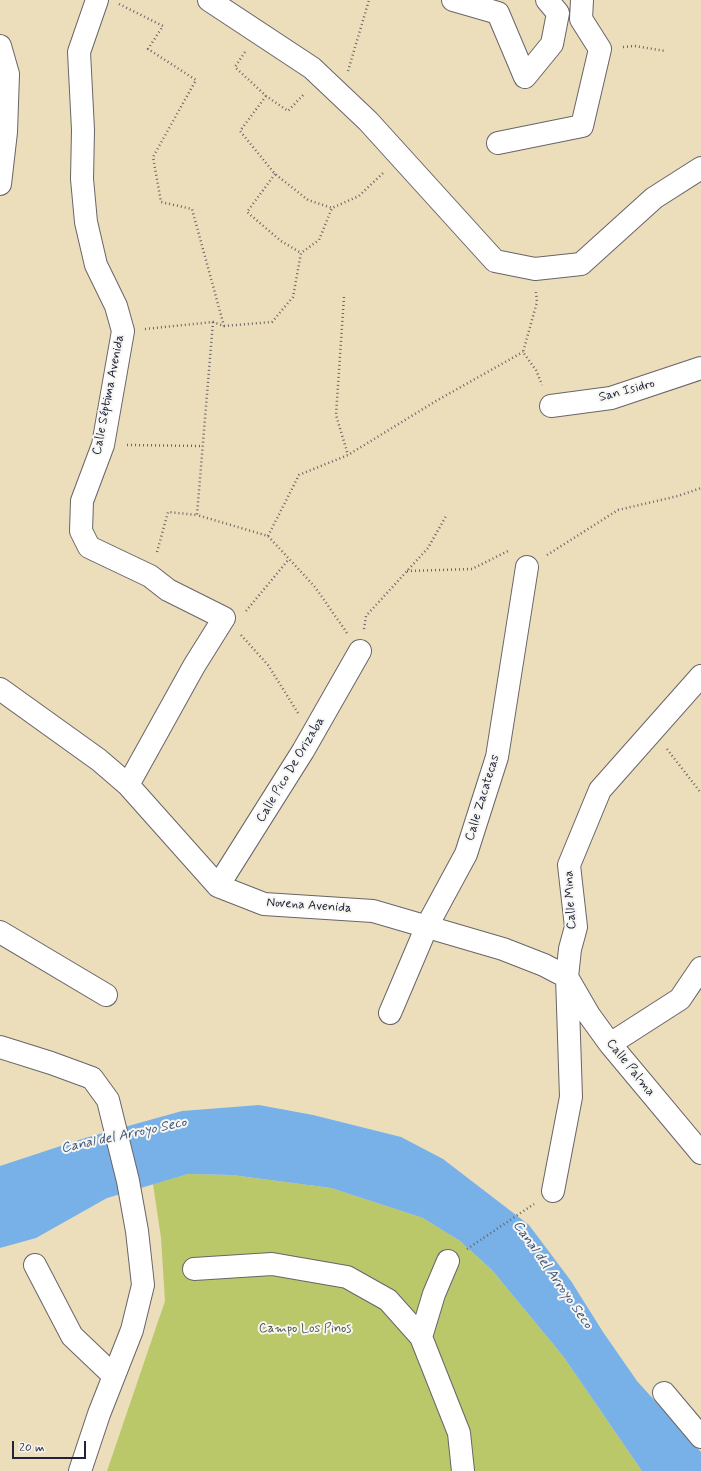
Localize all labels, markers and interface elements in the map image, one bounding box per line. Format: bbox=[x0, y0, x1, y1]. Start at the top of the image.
street label: Calle Séptima Avenida bbox=[90, 334, 128, 456]
street label: San Isidro bbox=[597, 376, 657, 406]
street label: Calle Pico De Orizaba bbox=[253, 715, 329, 825]
street label: Calle Zacatecas bbox=[462, 753, 504, 843]
street label: Calle Mina bbox=[562, 870, 580, 930]
street label: Novena Avenida bbox=[266, 895, 352, 917]
street label: Calle Palma bbox=[602, 1036, 658, 1100]
water label: Canal del Arroyo Seco bbox=[60, 1114, 188, 1158]
water label: Canal del Arroyo Seco bbox=[508, 1218, 596, 1332]
park label: Campo Los Pinos bbox=[259, 1321, 351, 1337]
scale bar bbox=[14, 1433, 88, 1459]
text: 20 m bbox=[19, 1440, 45, 1456]

